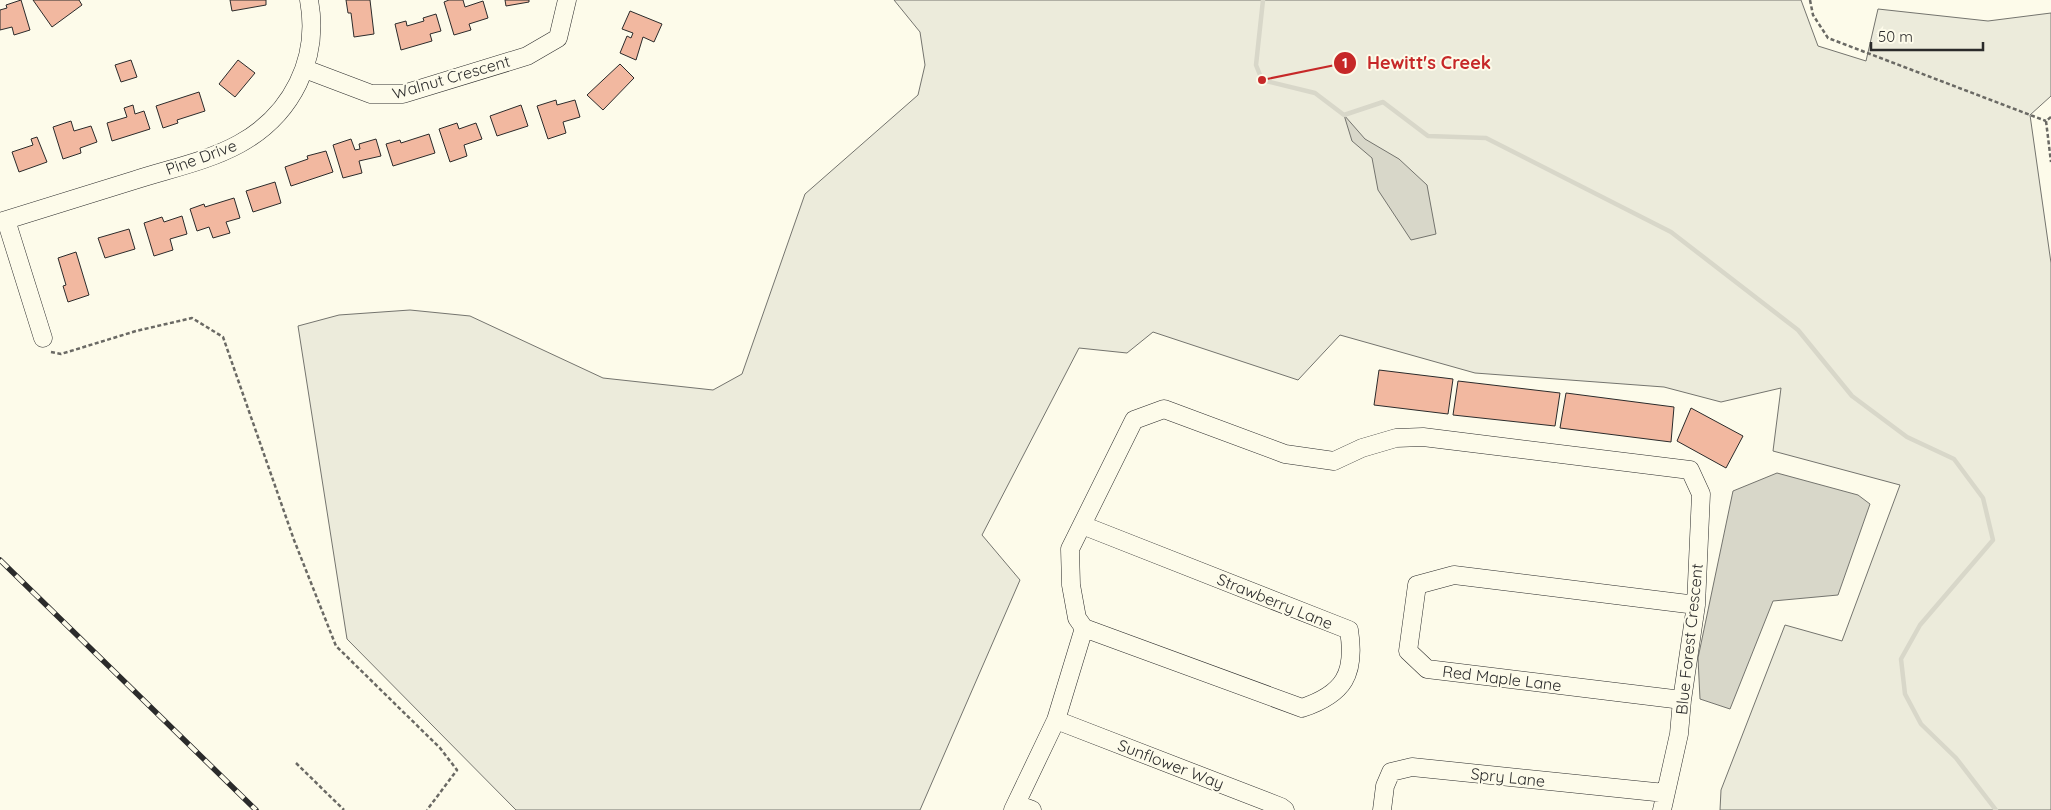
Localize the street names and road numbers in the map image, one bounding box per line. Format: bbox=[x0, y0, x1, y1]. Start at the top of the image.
street label: Walnut Crescent bbox=[390, 51, 512, 103]
street label: Pine Drive bbox=[163, 135, 239, 179]
street label: Blue Forest Crescent bbox=[1671, 562, 1707, 716]
street label: Strawberry Lane bbox=[1214, 569, 1336, 633]
street label: Red Maple Lane bbox=[1441, 661, 1563, 695]
street label: Sunflower Way bbox=[1115, 735, 1227, 793]
street label: Spry Lane bbox=[1470, 763, 1546, 791]

